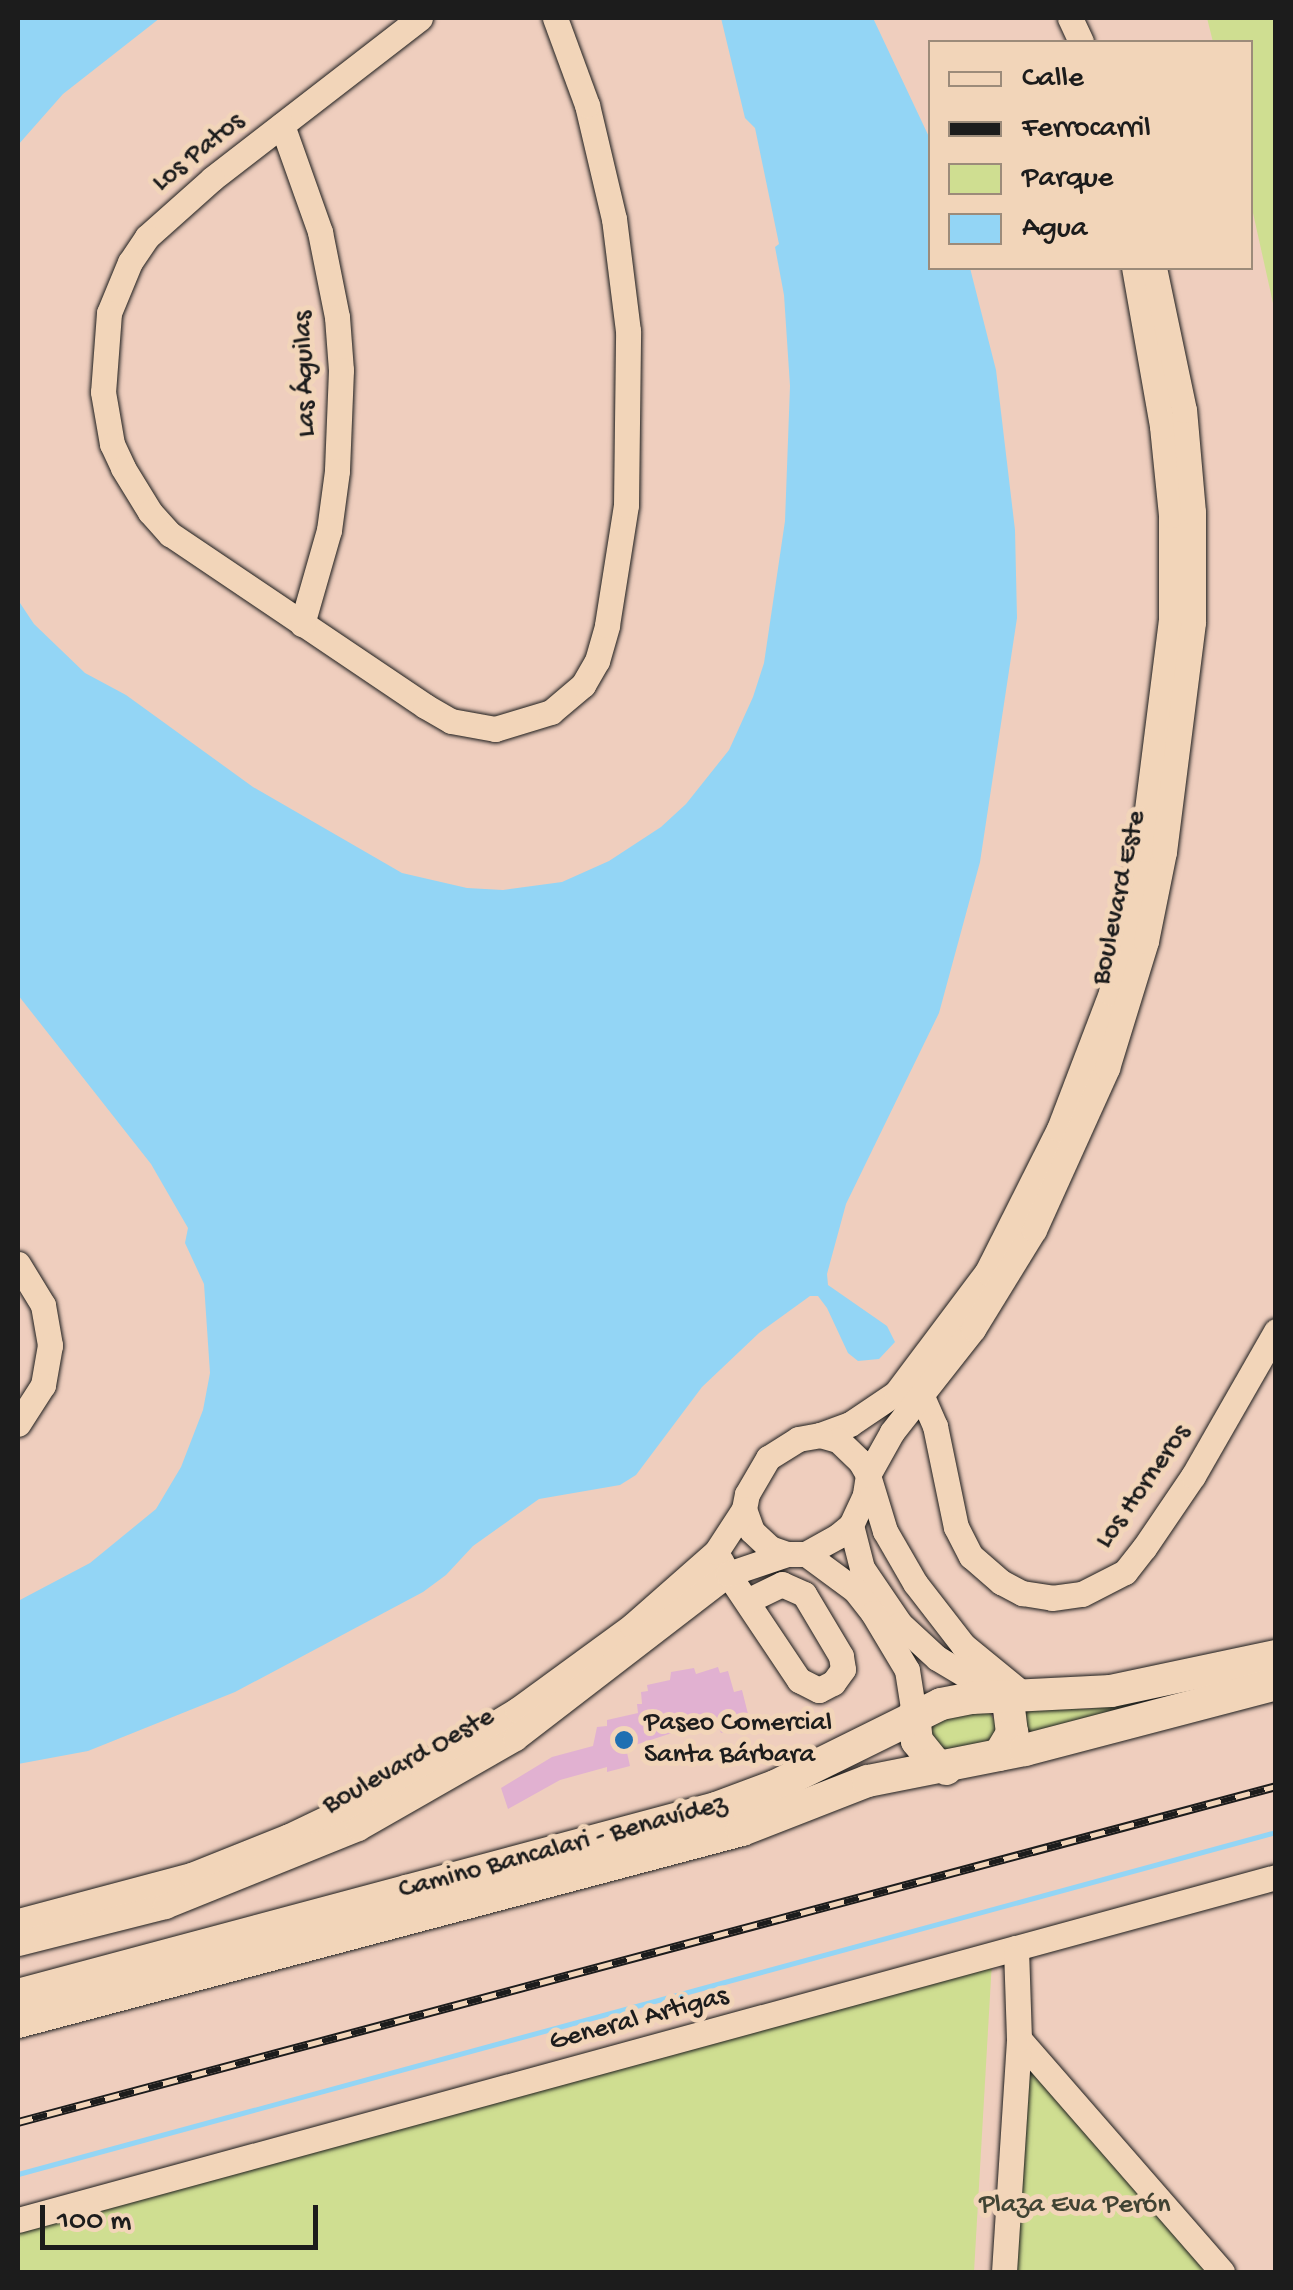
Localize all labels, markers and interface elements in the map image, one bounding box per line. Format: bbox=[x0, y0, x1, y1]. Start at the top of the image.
legend bbox=[928, 40, 1253, 270]
text: Calle bbox=[1022, 62, 1084, 97]
street label: Los Patos bbox=[146, 106, 252, 200]
text: Ferrocarril bbox=[1022, 112, 1151, 147]
text: Parque bbox=[1022, 162, 1113, 197]
text: Agua bbox=[1022, 212, 1088, 247]
street label: Las Águilas bbox=[287, 310, 325, 438]
street label: Boulevard Este bbox=[1085, 808, 1155, 988]
street label: Los Horneros bbox=[1089, 1418, 1199, 1556]
street label: Boulevard Oeste bbox=[317, 1701, 501, 1823]
place label: Paseo Comercial Santa Bárbara bbox=[644, 1707, 832, 1773]
marker: Paseo Comercial Santa Bárbara bbox=[613, 1729, 635, 1751]
street label: Camino Bancalari - Benavídez bbox=[395, 1788, 731, 1908]
street label: General Artigas bbox=[546, 1980, 732, 2060]
scale bar bbox=[45, 2185, 322, 2247]
park label: Plaza Eva Perón bbox=[979, 2189, 1171, 2223]
text: 100 m bbox=[57, 2205, 132, 2240]

